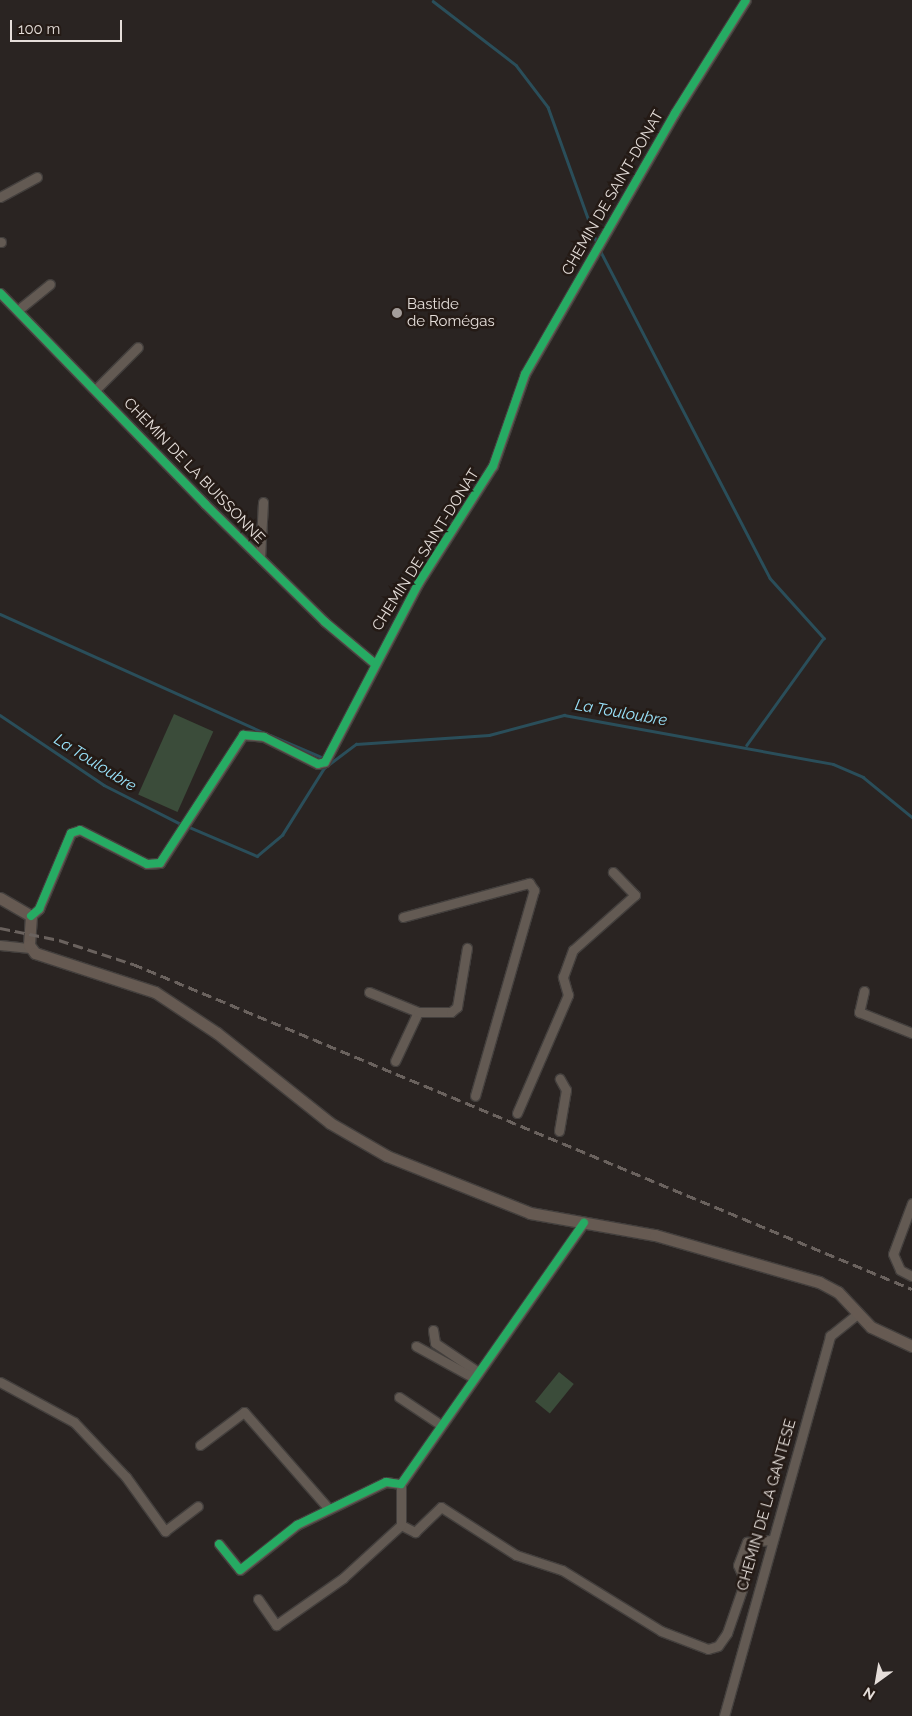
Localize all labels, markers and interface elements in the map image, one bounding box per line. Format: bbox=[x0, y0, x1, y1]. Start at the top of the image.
scale bar bbox=[12, 10, 125, 42]
text: 100 m bbox=[18, 20, 60, 38]
street label: CHEMIN DE SAINT-DONAT bbox=[558, 107, 668, 279]
place label: Bastide de Romégas bbox=[407, 295, 495, 330]
marker: Bastide de Romégas bbox=[391, 307, 403, 319]
street label: CHEMIN DE LA BUISSONNE bbox=[119, 394, 269, 548]
street label: CHEMIN DE SAINT-DONAT bbox=[369, 466, 483, 634]
water label: La Touloubre bbox=[573, 695, 669, 731]
water label: La Touloubre bbox=[50, 730, 140, 796]
street label: CHEMIN DE LA GANTESE bbox=[734, 1417, 800, 1593]
north arrow bbox=[852, 1656, 902, 1706]
text: N bbox=[860, 1684, 878, 1703]

